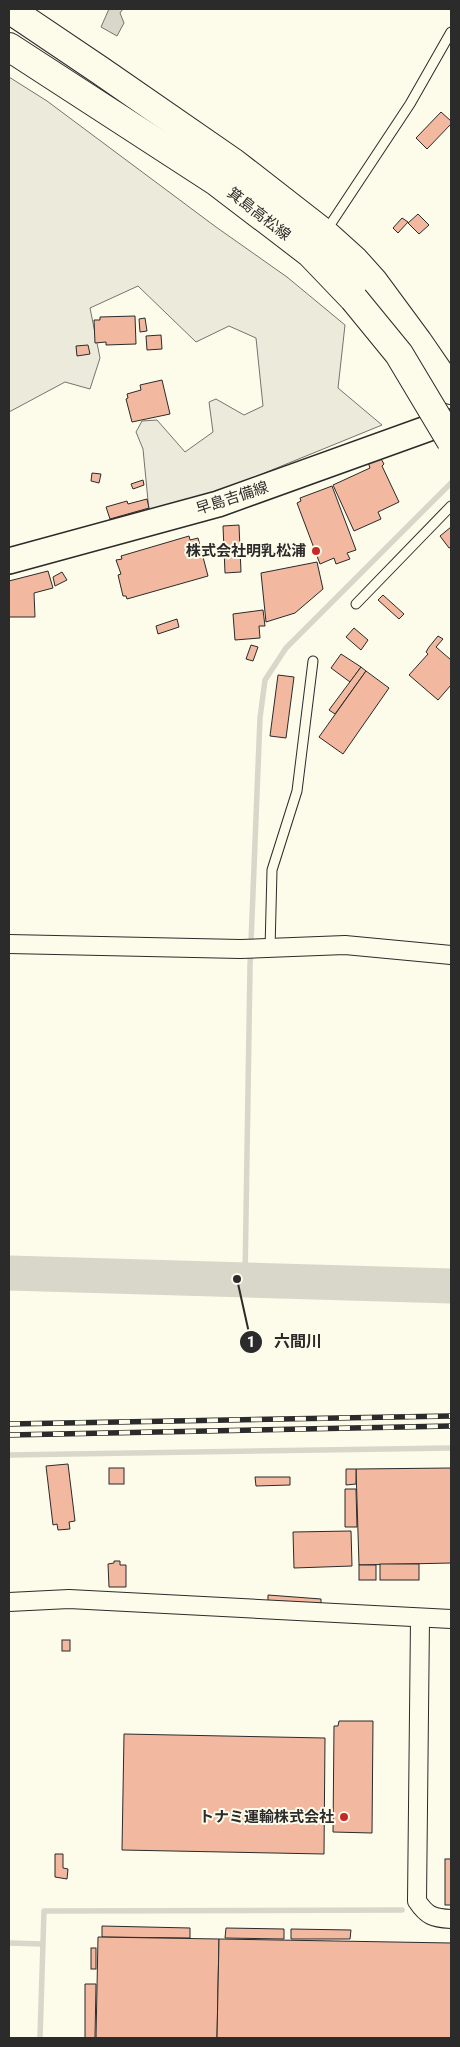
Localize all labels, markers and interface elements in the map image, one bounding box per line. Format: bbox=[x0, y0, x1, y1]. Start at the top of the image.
street label: 箕島高松線 bbox=[224, 184, 294, 244]
street label: 早島吉備線 bbox=[194, 478, 270, 518]
place label: 株式会社明乳松浦 bbox=[186, 542, 306, 560]
marker: 株式会社明乳松浦 bbox=[310, 545, 322, 557]
callout: 六間川 bbox=[239, 1326, 332, 1357]
text: 六間川 bbox=[274, 1332, 322, 1351]
text: 1 bbox=[247, 1333, 255, 1351]
place label: トナミ運輸株式会社 bbox=[199, 1808, 334, 1826]
marker: トナミ運輸株式会社 bbox=[338, 1811, 350, 1823]

